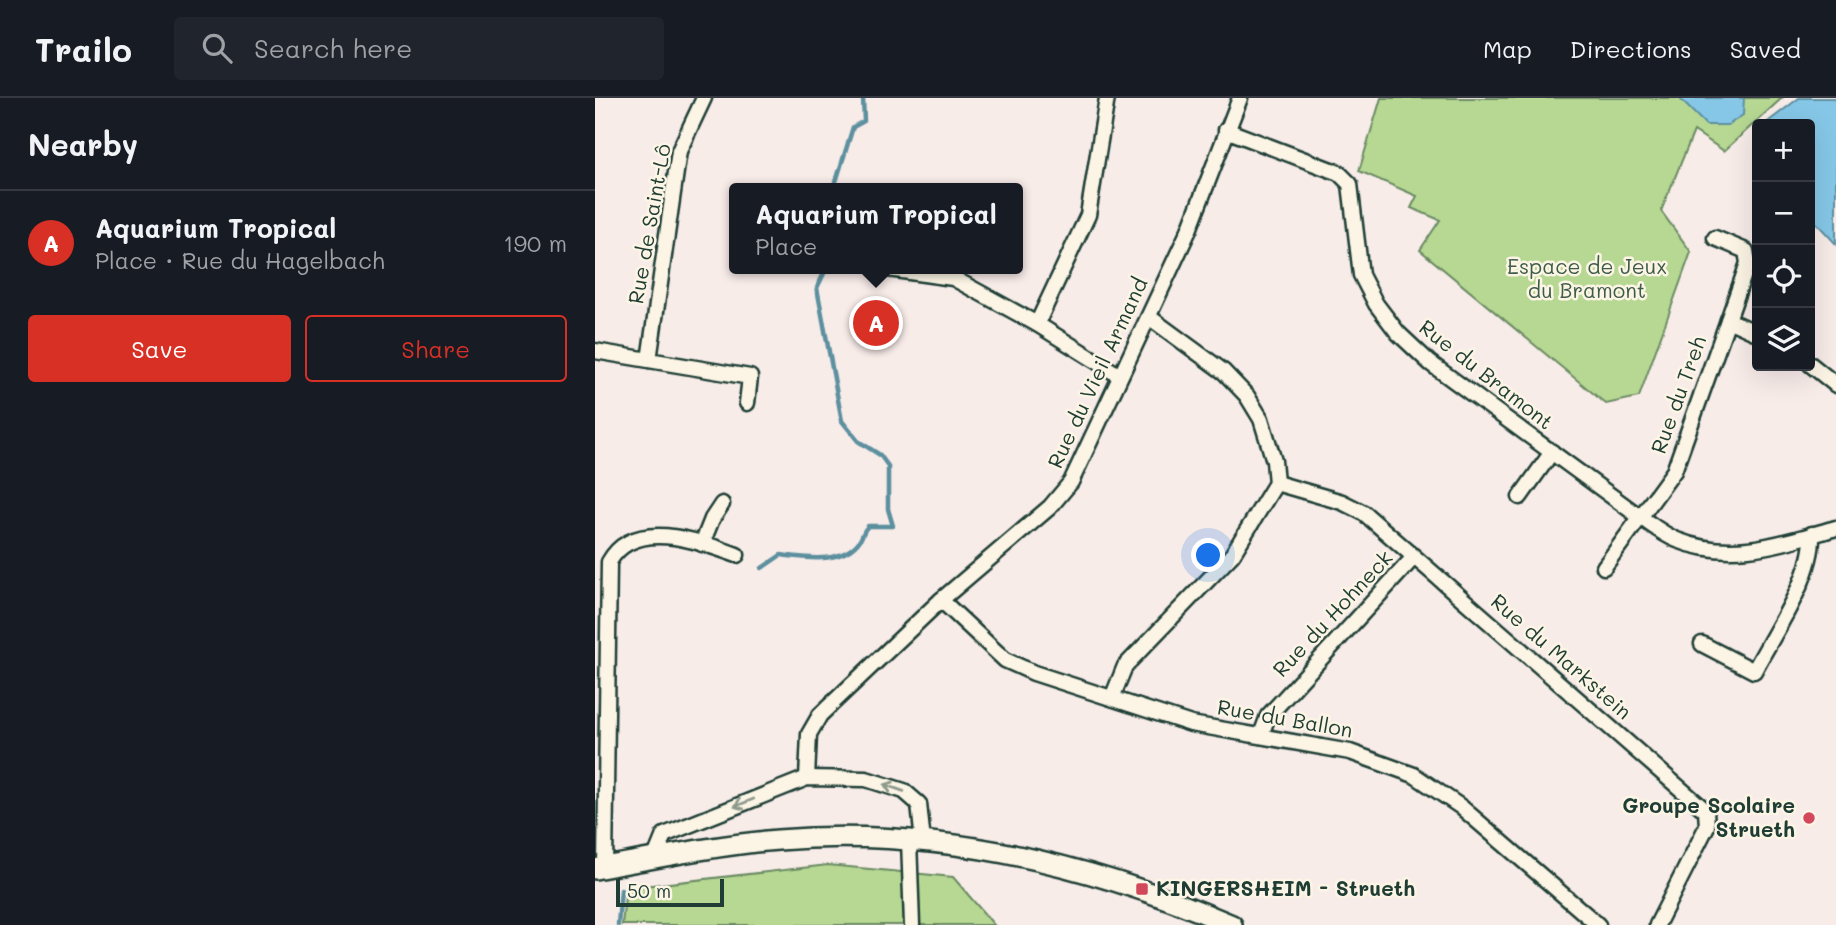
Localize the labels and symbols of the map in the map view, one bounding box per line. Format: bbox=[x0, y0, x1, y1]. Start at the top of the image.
street label: Rue de Saint-Lô bbox=[621, 141, 676, 306]
park label: Espace de Jeux du Bramont bbox=[1507, 252, 1667, 303]
street label: Rue du Vieil Armand bbox=[1041, 273, 1153, 472]
pin: A bbox=[853, 297, 899, 349]
street label: Rue du Bramont bbox=[1414, 313, 1559, 435]
street label: Rue du Treh bbox=[1644, 332, 1711, 457]
your location bbox=[1191, 538, 1225, 572]
street label: Rue du Hohneck bbox=[1266, 544, 1398, 682]
street label: Rue du Markstein bbox=[1486, 587, 1638, 725]
street label: Rue du Ballon bbox=[1215, 692, 1355, 743]
one-way arrow bbox=[883, 781, 905, 793]
place label: Groupe Scolaire Strueth bbox=[1622, 791, 1795, 842]
one-way arrow bbox=[733, 798, 755, 811]
marker: Groupe Scolaire Strueth bbox=[1801, 810, 1817, 826]
place label: KINGERSHEIM - Strueth bbox=[1156, 874, 1415, 901]
scale bar bbox=[616, 876, 725, 908]
marker: KINGERSHEIM - Strueth bbox=[1134, 881, 1150, 897]

